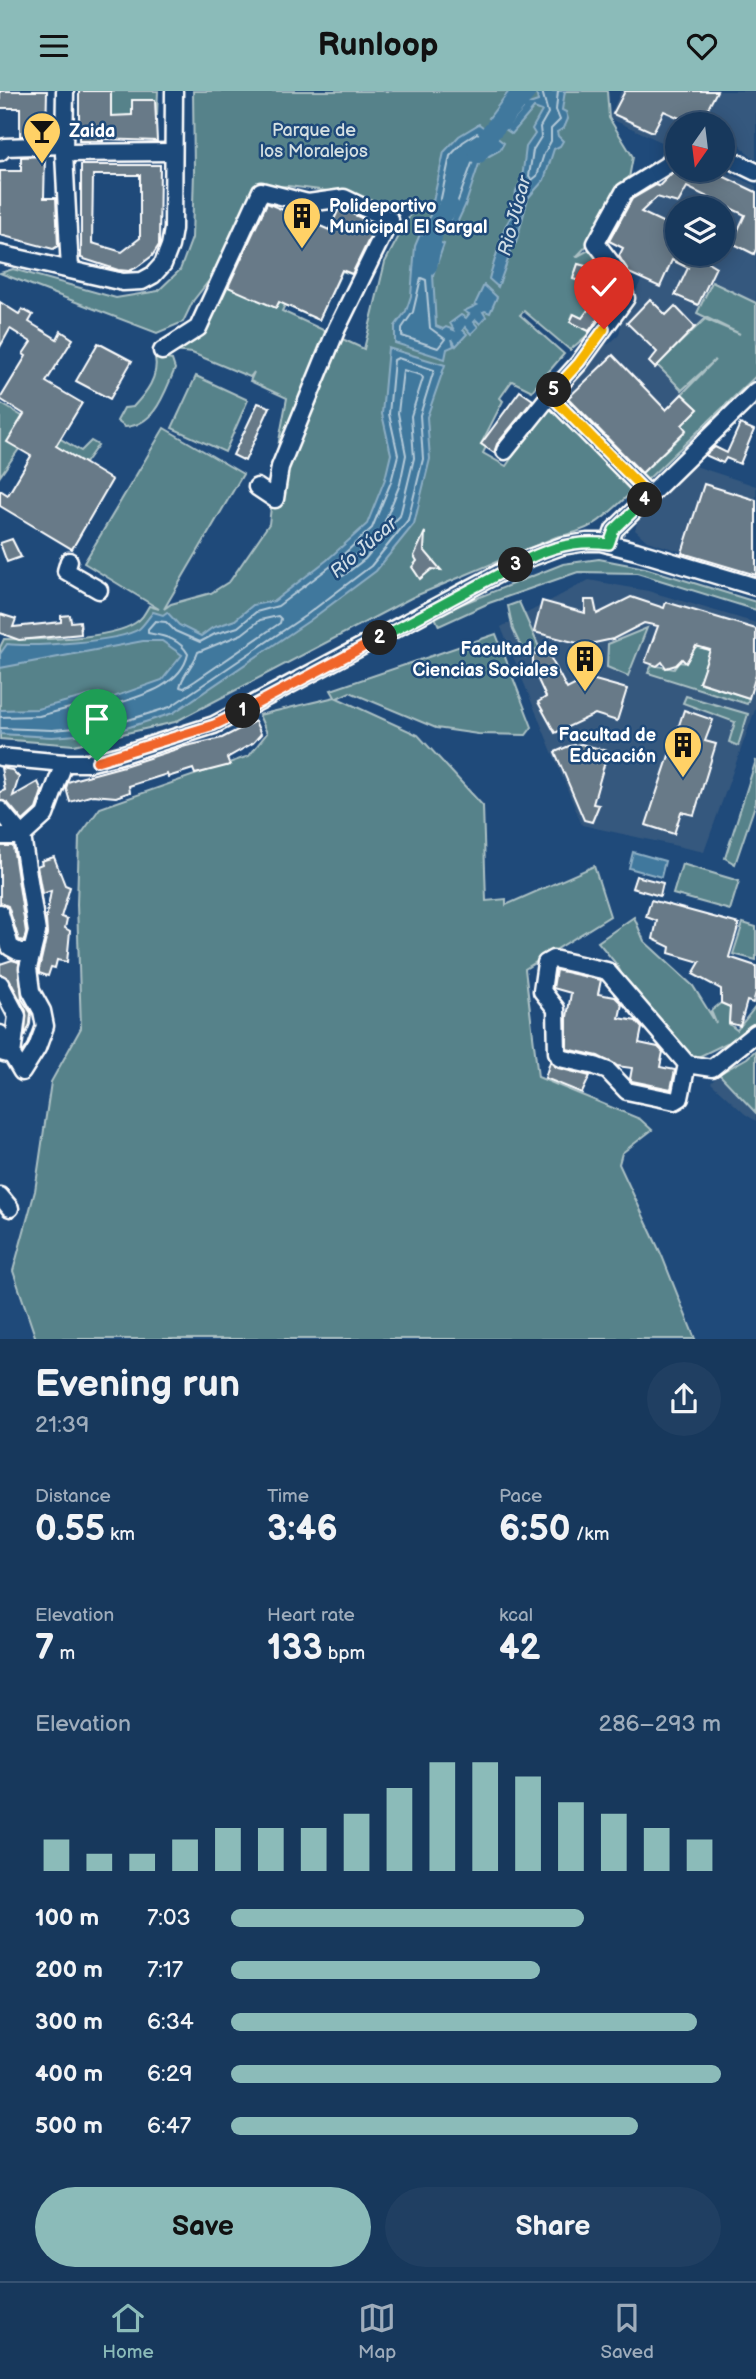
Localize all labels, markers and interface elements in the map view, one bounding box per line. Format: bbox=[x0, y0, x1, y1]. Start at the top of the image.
text: Runloop bbox=[318, 26, 438, 65]
icon: menu bbox=[35, 27, 73, 65]
icon: heart bbox=[683, 27, 721, 65]
bar icon: Zaida bbox=[21, 110, 63, 165]
north arrow bbox=[665, 112, 735, 182]
map controls bbox=[665, 112, 735, 266]
park label: Parque de los Moralejos bbox=[260, 120, 368, 162]
place label: Zaida bbox=[69, 121, 115, 142]
water label: Rio Júcar bbox=[493, 173, 537, 258]
building icon: Polideportivo Municipal El Sargal bbox=[281, 195, 323, 250]
place label: Polideportivo Municipal El Sargal bbox=[329, 196, 488, 238]
button: layers bbox=[665, 196, 735, 266]
pin bbox=[574, 257, 634, 329]
icon: check bbox=[585, 268, 623, 306]
pin: 5 bbox=[536, 373, 572, 407]
text: 5 bbox=[548, 378, 559, 401]
pin: 4 bbox=[628, 483, 662, 517]
text: 4 bbox=[639, 488, 650, 511]
water label: Río Júcar bbox=[326, 512, 403, 583]
pin: 3 bbox=[498, 547, 534, 582]
text: 3 bbox=[510, 553, 521, 576]
pin: 2 bbox=[362, 621, 398, 655]
text: 2 bbox=[374, 626, 385, 649]
building icon: Facultad de Ciencias Sociales bbox=[564, 638, 606, 693]
place label: Facultad de Ciencias Sociales bbox=[413, 639, 558, 681]
pin bbox=[67, 689, 127, 761]
pin: 1 bbox=[226, 693, 260, 729]
text: 1 bbox=[239, 699, 247, 722]
icon: arrive bbox=[78, 700, 116, 738]
building icon: Facultad de Educación bbox=[662, 724, 704, 779]
place label: Facultad de Educación bbox=[559, 725, 656, 767]
text: Evening run bbox=[35, 1362, 240, 1407]
button: share bbox=[647, 1362, 721, 1436]
text: 21:39 bbox=[35, 1411, 89, 1439]
text: Distance bbox=[35, 1485, 111, 1508]
text: Time bbox=[267, 1485, 309, 1508]
text: Pace bbox=[499, 1485, 542, 1508]
text: 0.55 bbox=[35, 1508, 105, 1551]
text: 3:46 bbox=[267, 1508, 338, 1551]
text: 6:50 bbox=[499, 1508, 571, 1551]
text: km bbox=[105, 1523, 135, 1546]
text: /km bbox=[571, 1523, 609, 1546]
text: Elevation bbox=[35, 1604, 114, 1627]
text: Heart rate bbox=[267, 1604, 355, 1627]
text: kcal bbox=[499, 1604, 533, 1627]
text: 7 bbox=[35, 1627, 54, 1670]
text: 133 bbox=[267, 1627, 323, 1670]
text: 42 bbox=[499, 1627, 541, 1670]
text: m bbox=[54, 1642, 75, 1665]
text: bpm bbox=[323, 1642, 365, 1665]
text: Elevation bbox=[35, 1710, 131, 1738]
text: 286–293 m bbox=[599, 1710, 721, 1738]
text: 100 m bbox=[35, 1904, 99, 1932]
text: 7:03 bbox=[147, 1904, 191, 1932]
text: 200 m bbox=[35, 1956, 103, 1984]
text: 7:17 bbox=[147, 1956, 183, 1984]
text: 300 m bbox=[35, 2008, 103, 2036]
text: 6:34 bbox=[147, 2008, 194, 2036]
text: 400 m bbox=[35, 2060, 103, 2088]
text: 6:29 bbox=[147, 2060, 193, 2088]
text: 500 m bbox=[35, 2112, 103, 2140]
text: 6:47 bbox=[147, 2112, 191, 2140]
button: Save bbox=[35, 2187, 371, 2267]
button: Share bbox=[385, 2187, 721, 2267]
tab: Home bbox=[102, 2299, 154, 2364]
tab: Map bbox=[358, 2299, 396, 2364]
tab: Saved bbox=[601, 2299, 654, 2364]

